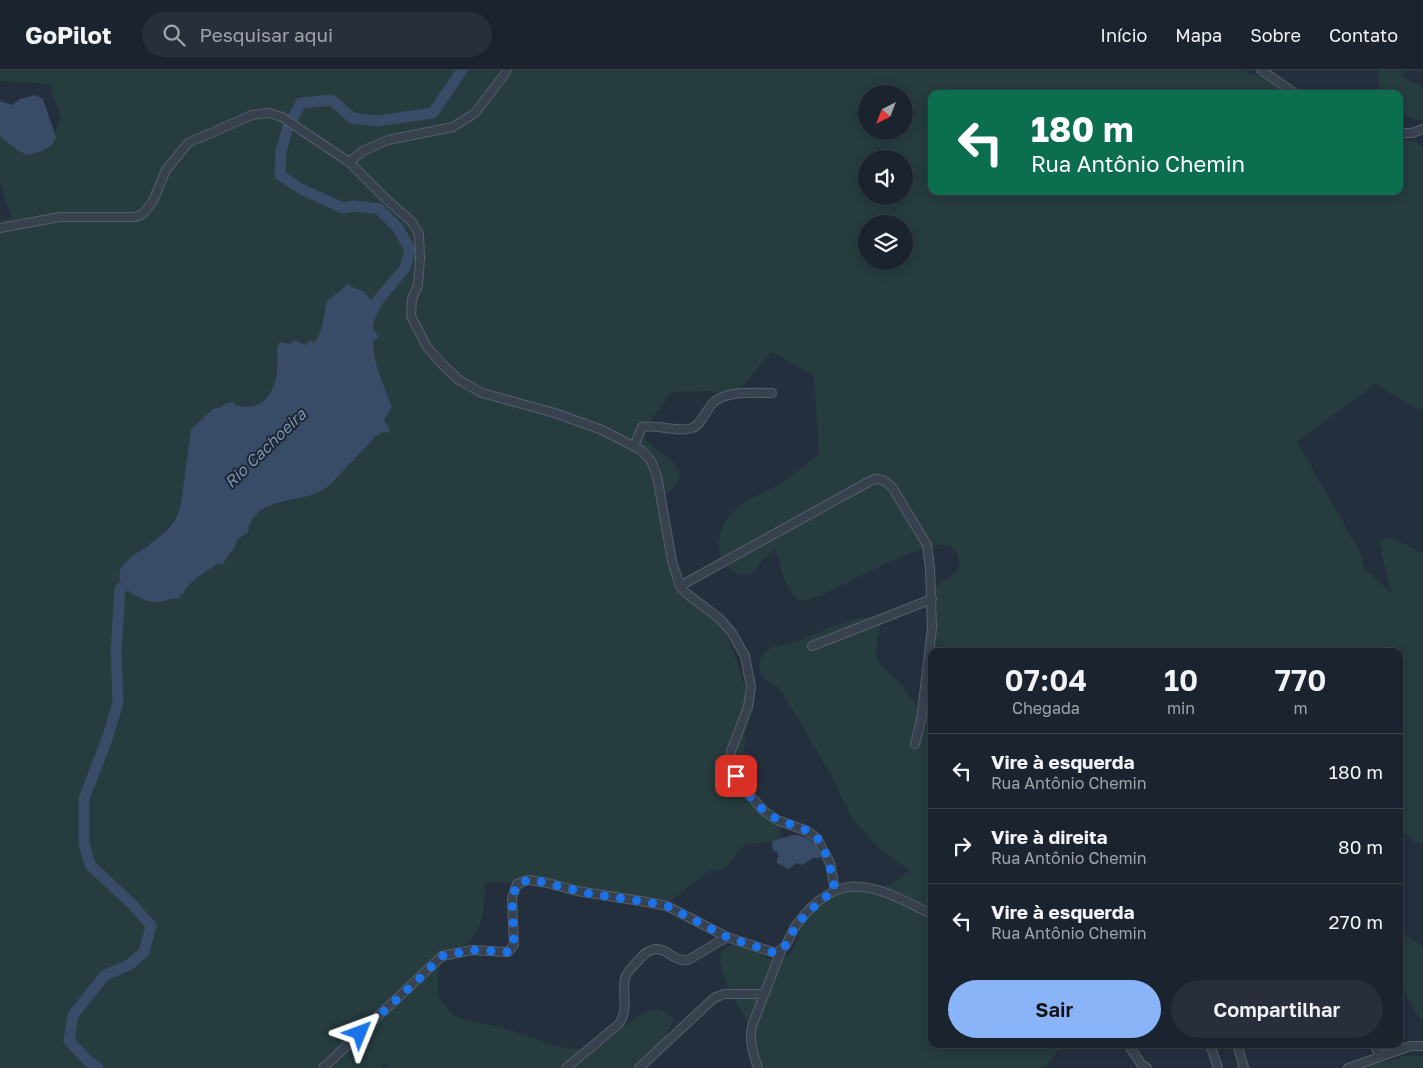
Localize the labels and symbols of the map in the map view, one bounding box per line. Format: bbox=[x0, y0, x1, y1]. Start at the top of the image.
north arrow bbox=[858, 85, 912, 140]
water label: Rio Cachoeira bbox=[220, 403, 311, 492]
pin bbox=[715, 755, 757, 797]
position arrow bbox=[333, 1006, 385, 1058]

